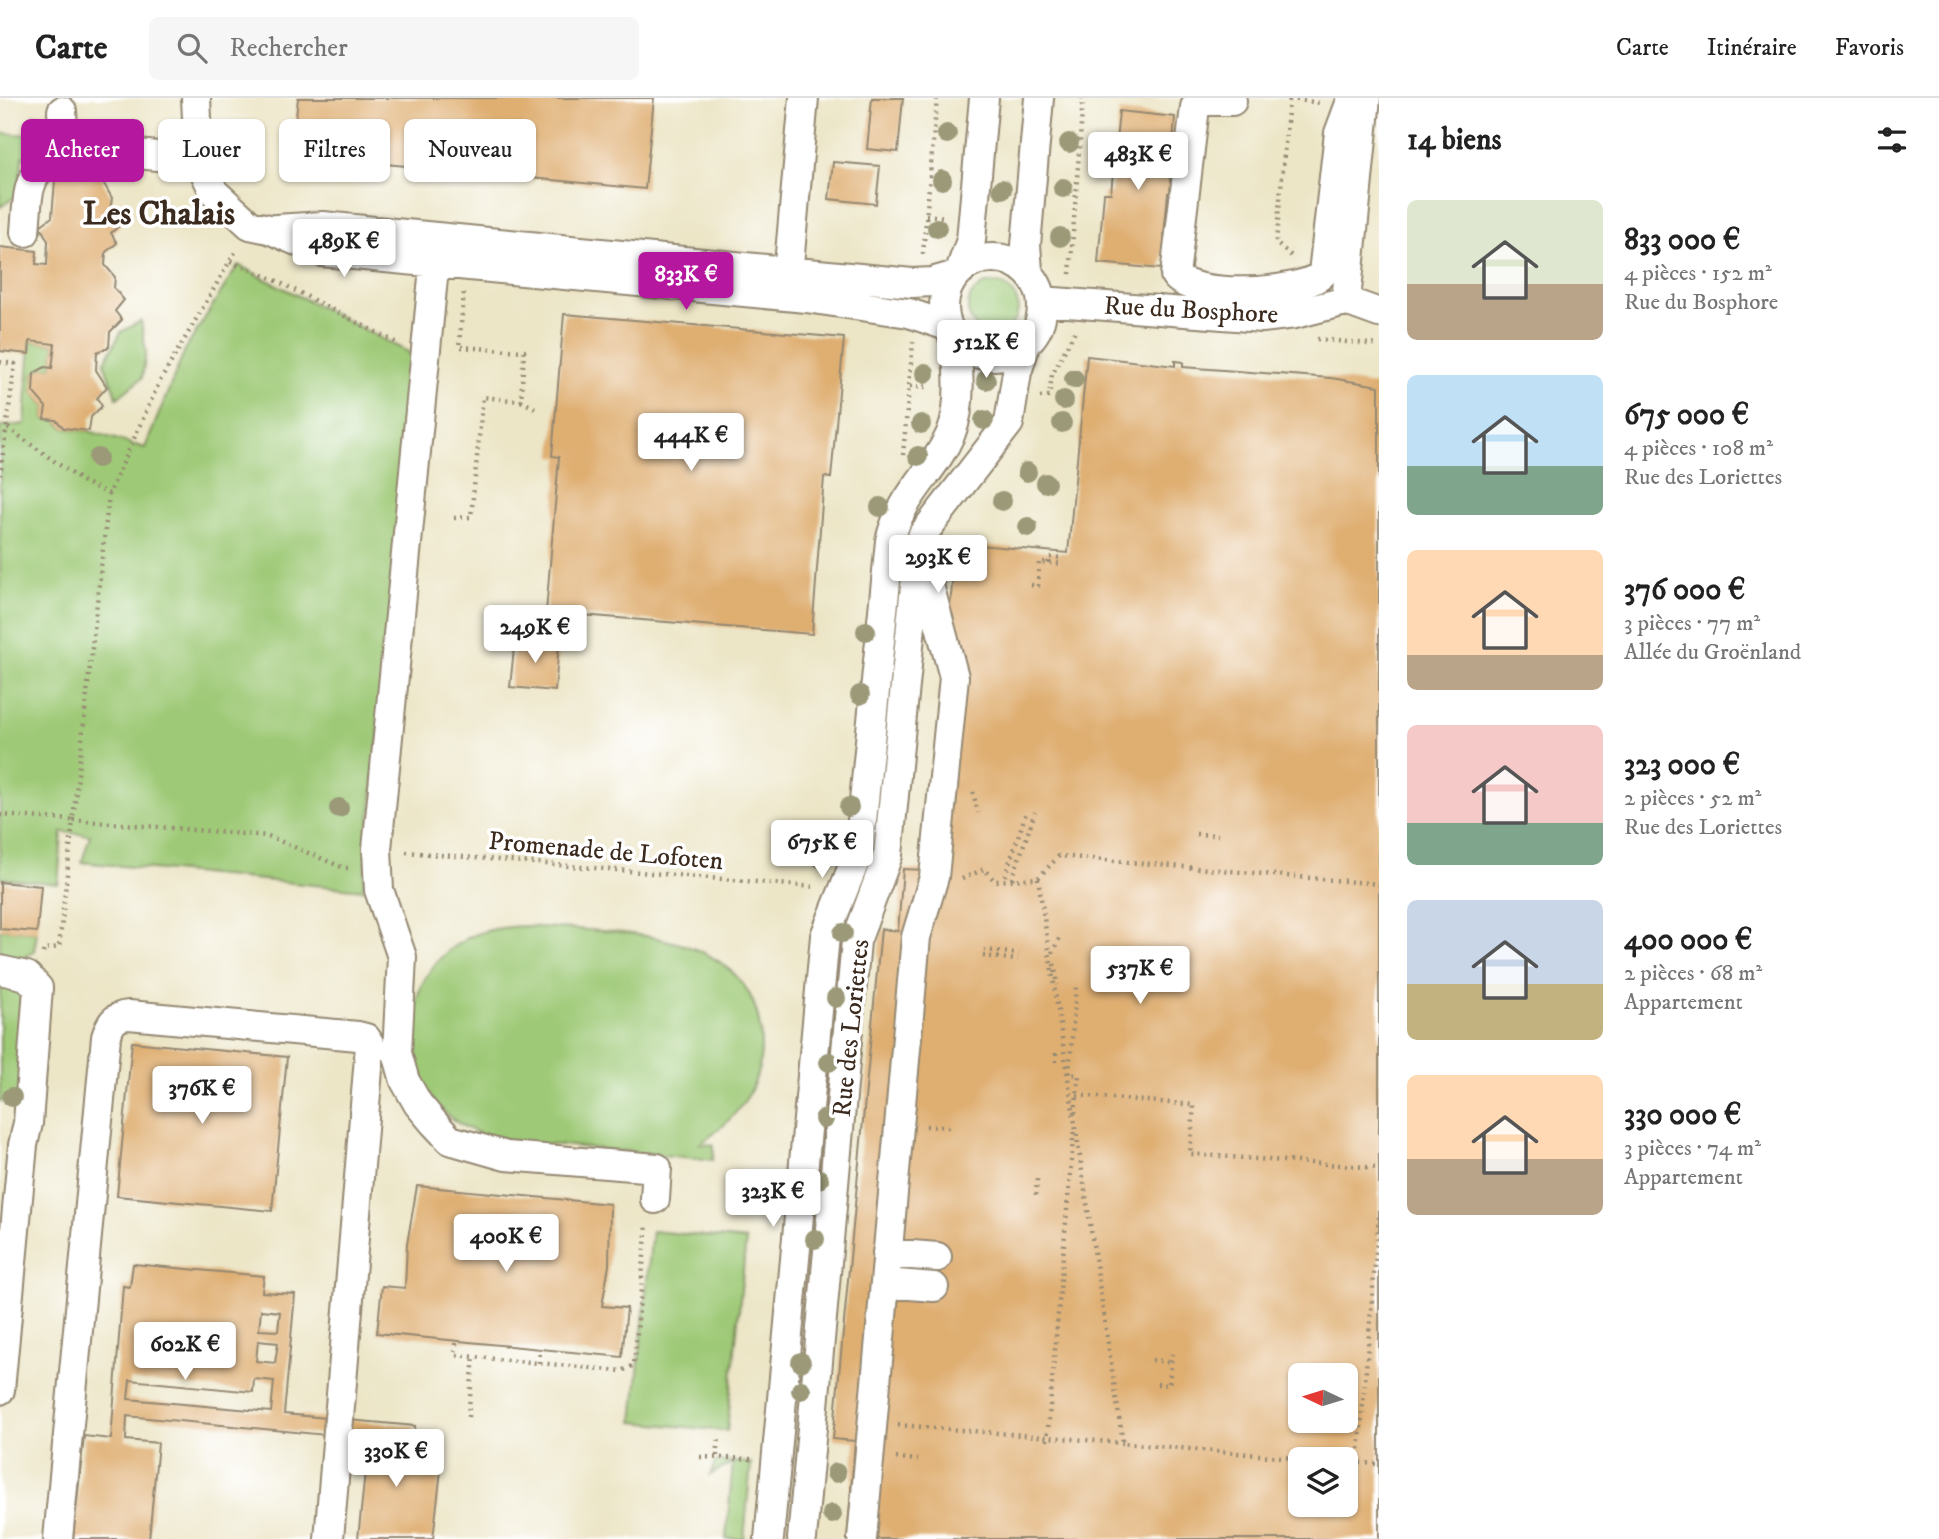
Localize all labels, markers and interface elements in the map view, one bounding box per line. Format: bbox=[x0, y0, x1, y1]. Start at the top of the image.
search box bbox=[149, 17, 639, 80]
text: Carte bbox=[35, 28, 107, 69]
icon: search bbox=[173, 29, 211, 67]
text: Rechercher bbox=[229, 32, 348, 65]
text: Carte bbox=[1616, 33, 1669, 63]
text: Itinéraire bbox=[1707, 33, 1797, 63]
text: Favoris bbox=[1835, 33, 1904, 63]
chip: Acheter bbox=[21, 119, 144, 182]
chip: Louer bbox=[158, 119, 265, 182]
chip: Filtres bbox=[279, 119, 390, 182]
chip: Nouveau bbox=[404, 119, 536, 182]
icon: filters bbox=[1873, 121, 1911, 159]
text: 14 biens bbox=[1407, 122, 1502, 159]
pin: 483K € bbox=[1081, 132, 1195, 192]
text: 483K € bbox=[1104, 140, 1172, 169]
district label: Les Chalais bbox=[83, 194, 235, 235]
pin: 489K € bbox=[287, 220, 401, 279]
text: 833 000 € bbox=[1624, 222, 1740, 259]
text: 489K € bbox=[309, 227, 379, 256]
icon: home bbox=[1463, 228, 1547, 312]
pin: 833K € bbox=[629, 252, 743, 312]
text: 4 pièces · 152 m² bbox=[1624, 259, 1772, 288]
text: 833K € bbox=[654, 260, 718, 289]
text: Rue du Bosphore bbox=[1624, 288, 1778, 317]
street label: Rue du Bosphore bbox=[1103, 289, 1279, 332]
pin: 512K € bbox=[929, 320, 1043, 380]
text: 512K € bbox=[953, 328, 1019, 357]
text: 675 000 € bbox=[1624, 397, 1749, 434]
icon: home bbox=[1463, 403, 1547, 487]
pin: 444K € bbox=[634, 414, 748, 473]
text: 444K € bbox=[654, 421, 728, 450]
text: 4 pièces · 108 m² bbox=[1624, 434, 1773, 463]
text: Rue des Loriettes bbox=[1624, 463, 1782, 492]
pin: 293K € bbox=[881, 536, 995, 595]
text: 293K € bbox=[905, 543, 971, 572]
text: 376 000 € bbox=[1624, 572, 1745, 609]
icon: home bbox=[1463, 578, 1547, 662]
pin: 249K € bbox=[478, 606, 592, 665]
text: 3 pièces · 77 m² bbox=[1624, 609, 1760, 638]
text: 249K € bbox=[500, 613, 570, 642]
text: Allée du Groënland bbox=[1624, 638, 1801, 667]
text: 323 000 € bbox=[1624, 747, 1740, 784]
icon: home bbox=[1463, 753, 1547, 837]
text: 2 pièces · 52 m² bbox=[1624, 784, 1761, 813]
text: Rue des Loriettes bbox=[1624, 813, 1782, 842]
pin: 675K € bbox=[765, 820, 879, 880]
street label: Promenade de Lofoten bbox=[487, 825, 725, 878]
text: 675K € bbox=[787, 828, 857, 857]
text: 400 000 € bbox=[1624, 922, 1752, 959]
icon: home bbox=[1463, 928, 1547, 1012]
street label: Rue des Loriettes bbox=[826, 938, 877, 1119]
pin: 537K € bbox=[1083, 946, 1197, 1006]
text: 537K € bbox=[1107, 954, 1173, 983]
text: 2 pièces · 68 m² bbox=[1624, 959, 1762, 988]
text: Appartement bbox=[1624, 988, 1743, 1017]
pin: 376K € bbox=[145, 1066, 259, 1126]
text: 376K € bbox=[168, 1074, 236, 1103]
text: 330 000 € bbox=[1624, 1097, 1741, 1134]
icon: home bbox=[1463, 1103, 1547, 1187]
text: 3 pièces · 74 m² bbox=[1624, 1134, 1761, 1163]
text: Appartement bbox=[1624, 1163, 1743, 1192]
pin: 323K € bbox=[716, 1170, 830, 1229]
text: 323K € bbox=[741, 1177, 805, 1206]
pin: 400K € bbox=[449, 1214, 563, 1274]
text: 400K € bbox=[470, 1222, 542, 1251]
pin: 602K € bbox=[128, 1322, 242, 1382]
text: 602K € bbox=[150, 1330, 220, 1359]
north arrow bbox=[1288, 1363, 1358, 1433]
map controls bbox=[1288, 1363, 1358, 1517]
pin: 330K € bbox=[339, 1430, 453, 1489]
text: 330K € bbox=[364, 1437, 428, 1466]
button: layers bbox=[1288, 1447, 1358, 1517]

